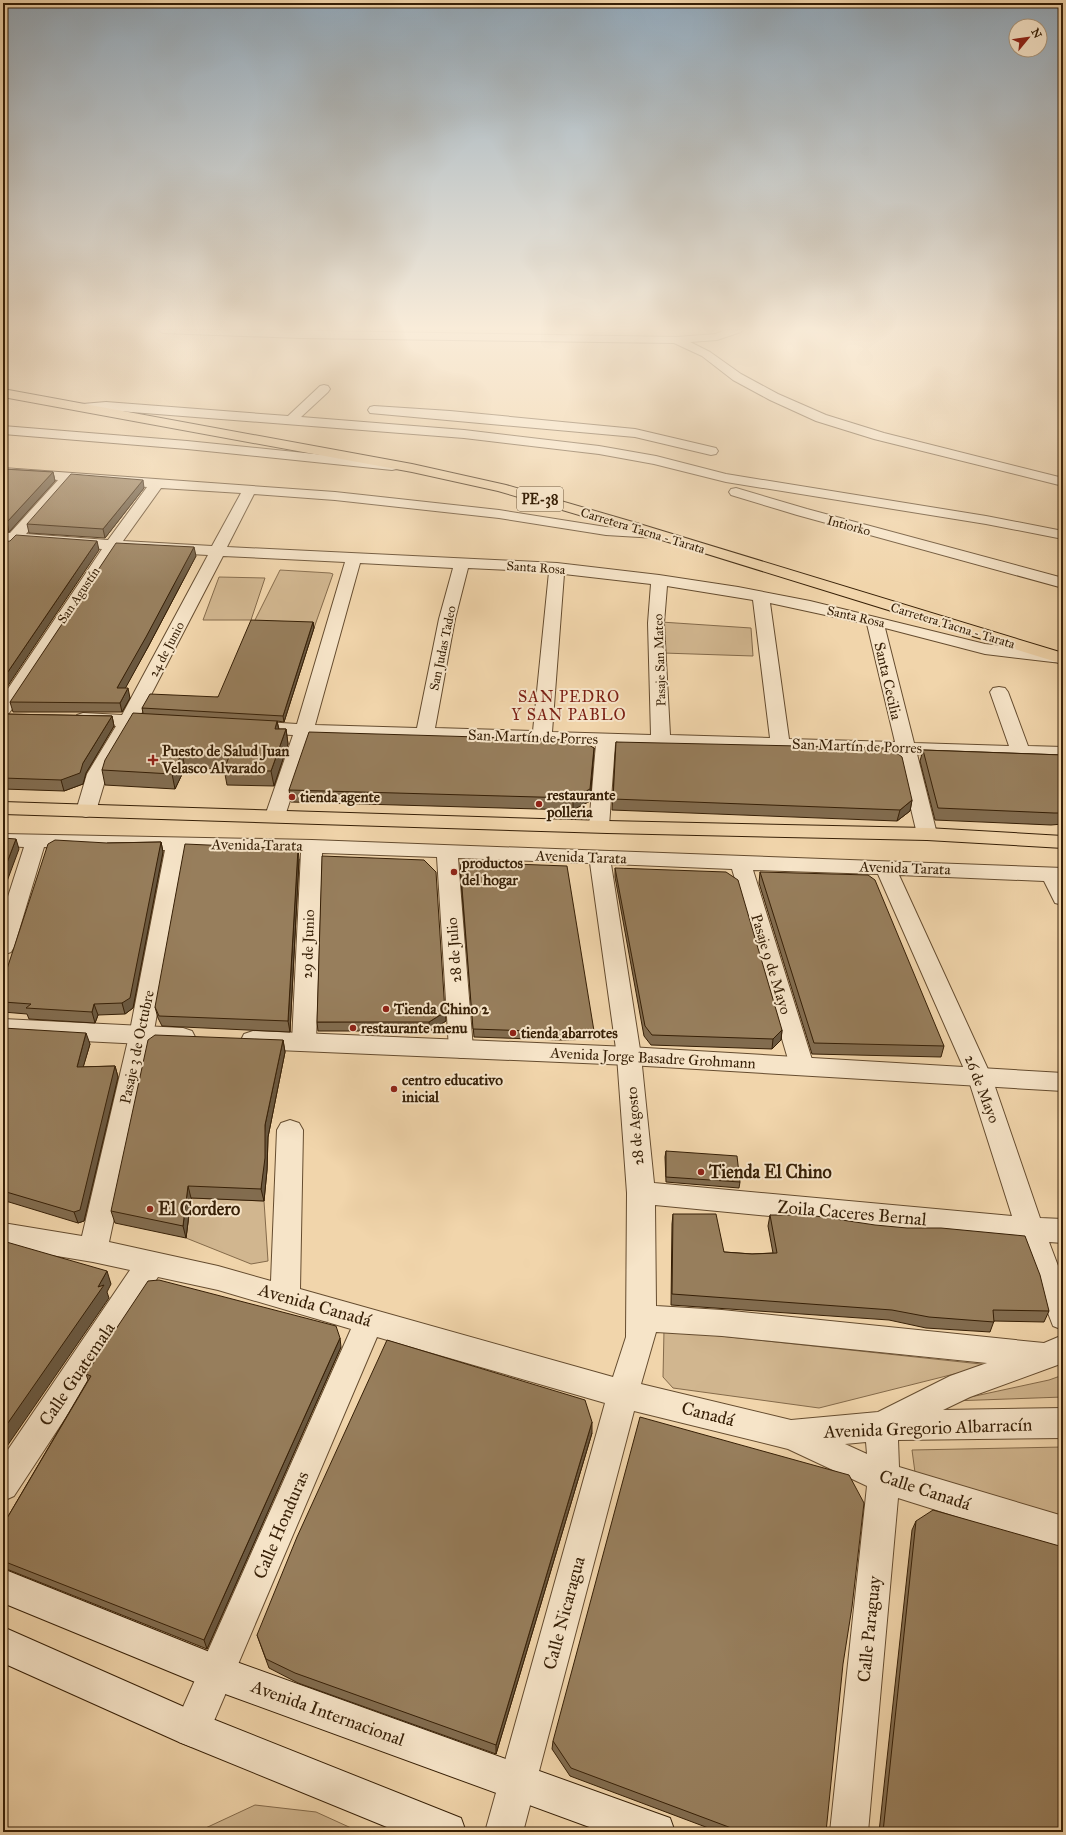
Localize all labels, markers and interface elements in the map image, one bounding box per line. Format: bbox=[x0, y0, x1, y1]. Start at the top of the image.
north arrow bbox=[1008, 18, 1048, 58]
text: N bbox=[1028, 26, 1045, 41]
road number: PE-38 bbox=[517, 487, 563, 511]
street label: Carretera Tacna - Tarata bbox=[579, 504, 707, 558]
street label: Intiorko bbox=[825, 512, 873, 540]
street label: Santa Rosa bbox=[506, 558, 566, 578]
street label: San Agustín bbox=[54, 564, 104, 627]
street label: Carretera Tacna - Tarata bbox=[889, 599, 1017, 653]
street label: Santa Rosa bbox=[825, 603, 887, 631]
street label: San Judas Tadeo bbox=[426, 604, 460, 692]
street label: Pasaje San Mateo bbox=[650, 613, 670, 707]
street label: 24 de Junio bbox=[146, 619, 188, 680]
street label: Santa Cecilia bbox=[870, 640, 906, 722]
district label: SAN PEDRO Y SAN PABLO bbox=[511, 687, 627, 724]
street label: San Martín de Porres bbox=[468, 726, 598, 748]
street label: San Martín de Porres bbox=[792, 735, 922, 757]
place label: Puesto de Salud Juan Velasco Alvarado bbox=[161, 742, 290, 777]
marker: Puesto de Salud Juan Velasco Alvarado bbox=[147, 754, 159, 766]
place label: restaurante polleria bbox=[546, 786, 616, 822]
place label: tienda agente bbox=[299, 788, 381, 807]
marker: tienda agente bbox=[287, 792, 297, 802]
marker: restaurante polleria bbox=[534, 799, 544, 809]
street label: Avenida Tarata bbox=[210, 835, 303, 855]
street label: Avenida Tarata bbox=[534, 846, 628, 868]
place label: productos del hogar bbox=[461, 854, 523, 890]
street label: Avenida Tarata bbox=[858, 857, 952, 879]
marker: productos del hogar bbox=[449, 867, 459, 877]
street label: 29 de Junio bbox=[298, 909, 319, 979]
street label: Pasaje 9 de Mayo bbox=[747, 912, 795, 1017]
street label: 28 de Julio bbox=[443, 917, 466, 983]
street label: Pasaje 3 de Octubre bbox=[116, 988, 158, 1106]
place label: Tienda Chino 2 bbox=[393, 1000, 490, 1018]
marker: Tienda Chino 2 bbox=[381, 1004, 391, 1014]
place label: restaurante menu bbox=[360, 1019, 468, 1037]
marker: restaurante menu bbox=[348, 1023, 358, 1033]
place label: tienda abarrotes bbox=[520, 1024, 618, 1042]
marker: tienda abarrotes bbox=[508, 1028, 518, 1038]
street label: Avenida Jorge Basadre Grohmann bbox=[549, 1044, 756, 1073]
street label: 26 de Mayo bbox=[961, 1052, 1003, 1126]
place label: centro educativo inicial bbox=[402, 1071, 503, 1106]
marker: centro educativo inicial bbox=[389, 1084, 399, 1094]
street label: 28 de Agosto bbox=[623, 1086, 647, 1166]
place label: Tienda El Chino bbox=[708, 1161, 832, 1183]
marker: Tienda El Chino bbox=[696, 1167, 706, 1177]
street label: Zoila Caceres Bernal bbox=[777, 1196, 928, 1230]
place label: El Cordero bbox=[158, 1198, 240, 1220]
marker: El Cordero bbox=[145, 1204, 155, 1214]
street label: Avenida Canadá bbox=[255, 1278, 374, 1332]
street label: Calle Guatemala bbox=[34, 1318, 120, 1430]
street label: Canadá bbox=[679, 1397, 737, 1431]
street label: Avenida Gregorio Albarracín bbox=[822, 1413, 1033, 1444]
street label: Calle Canadá bbox=[877, 1465, 974, 1515]
street label: Calle Honduras bbox=[248, 1468, 314, 1582]
street label: Calle Nicaragua bbox=[538, 1554, 591, 1672]
street label: Calle Paraguay bbox=[852, 1574, 887, 1683]
street label: Avenida Internacional bbox=[247, 1675, 408, 1751]

